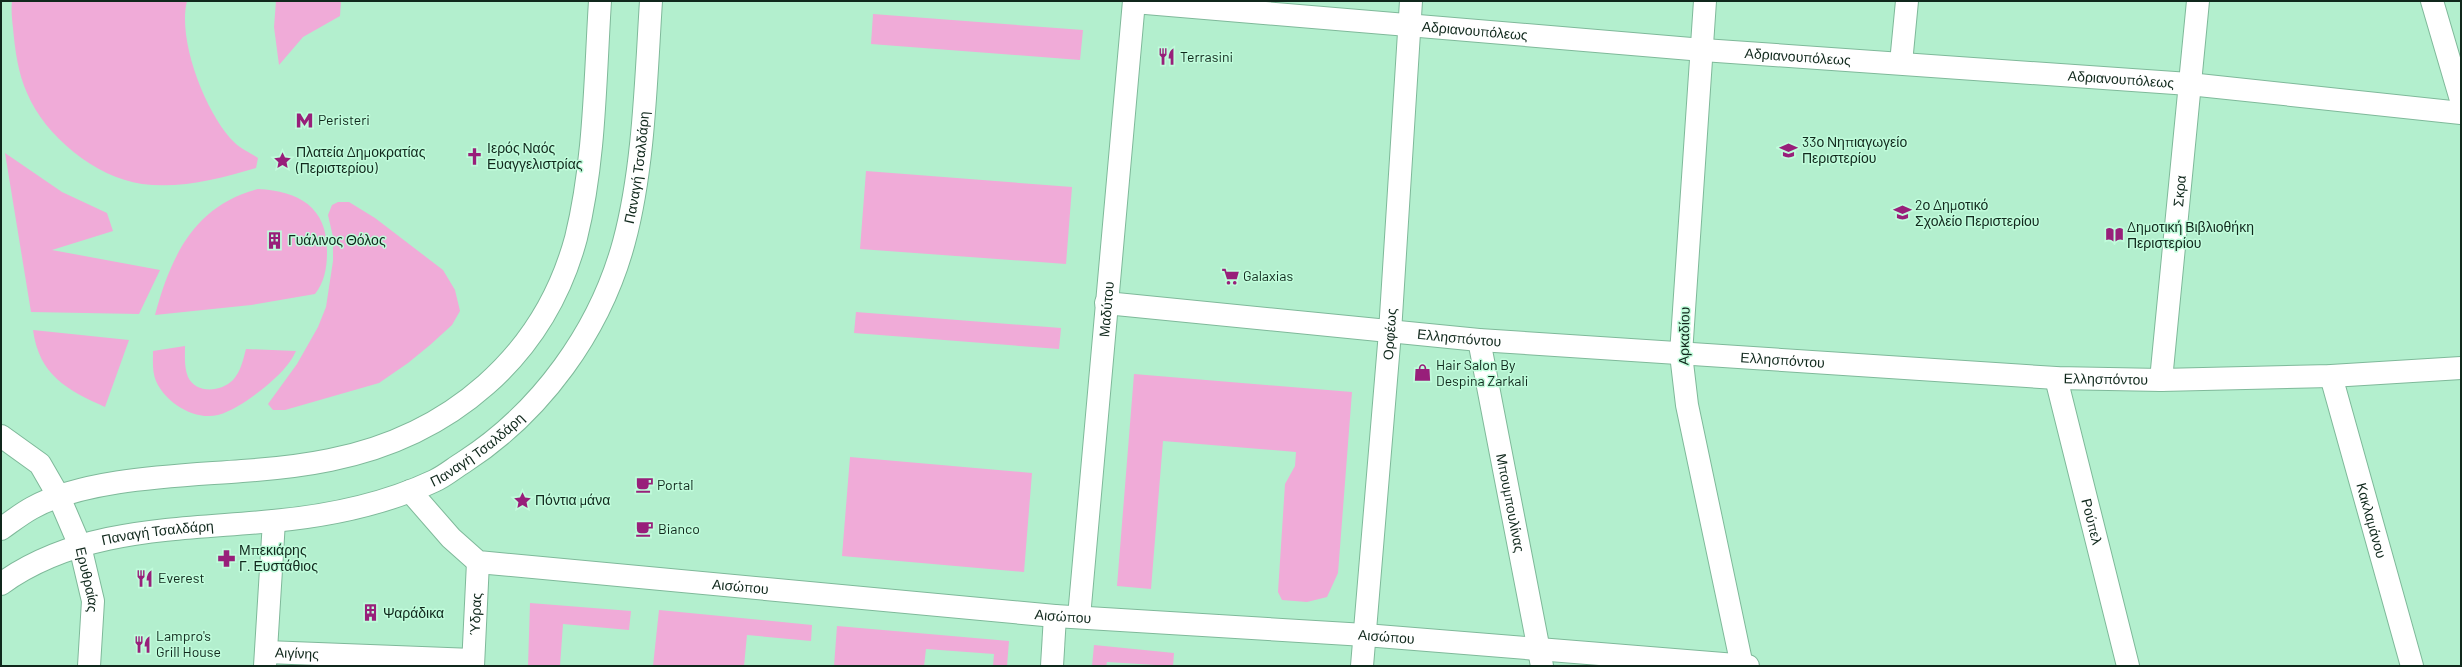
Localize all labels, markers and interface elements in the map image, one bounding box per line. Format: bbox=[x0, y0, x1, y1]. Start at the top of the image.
street label: Αδριανουπόλεως bbox=[1421, 17, 1529, 43]
street label: Αδριανουπόλεως bbox=[1744, 44, 1852, 68]
restaurant icon: Terrasini bbox=[1157, 47, 1177, 67]
place label: Terrasini bbox=[1180, 48, 1233, 65]
street label: Αδριανουπόλεως bbox=[2067, 67, 2175, 91]
metro station icon: Peristeri bbox=[295, 110, 315, 130]
place label: Peristeri bbox=[318, 111, 370, 128]
street label: Παναγή Τσαλδάρη bbox=[620, 111, 652, 225]
place label: 33ο Νηπιαγωγείο Περιστερίου bbox=[1802, 133, 1907, 166]
place label: Ιερός Ναός Ευαγγελιστρίας bbox=[487, 139, 583, 172]
school or university icon: 33ο Νηπιαγωγείο Περιστερίου bbox=[1779, 140, 1799, 160]
place label: Πλατεία Δημοκρατίας (Περιστερίου) bbox=[295, 143, 426, 176]
church icon: Ιερός Ναός Ευαγγελιστρίας bbox=[464, 146, 484, 166]
place icon: Πλατεία Δημοκρατίας (Περιστερίου) bbox=[273, 150, 293, 170]
street label: Σκρα bbox=[2169, 174, 2189, 207]
place label: 2ο Δημοτικό Σχολείο Περιστερίου bbox=[1915, 196, 2039, 229]
school or university icon: 2ο Δημοτικό Σχολείο Περιστερίου bbox=[1892, 203, 1912, 223]
place label: Δημοτική Βιβλιοθήκη Περιστερίου bbox=[2127, 218, 2254, 251]
library icon: Δημοτική Βιβλιοθήκη Περιστερίου bbox=[2104, 225, 2124, 245]
building icon: Γυάλινος Θόλος bbox=[265, 230, 285, 250]
place label: Γυάλινος Θόλος bbox=[288, 231, 386, 248]
supermarket icon: Galaxias bbox=[1220, 266, 1240, 286]
place label: Galaxias bbox=[1243, 267, 1293, 284]
street label: Μαδύτου bbox=[1095, 281, 1117, 338]
street label: Ορφέως bbox=[1379, 307, 1400, 361]
street label: Αρκαδίου bbox=[1674, 307, 1693, 365]
street label: Ελλησπόντου bbox=[1416, 325, 1502, 349]
street label: Ελλησπόντου bbox=[1740, 348, 1825, 371]
place label: Hair Salon By Despina Zarkali bbox=[1436, 356, 1528, 389]
shop icon: Hair Salon By Despina Zarkali bbox=[1413, 363, 1433, 383]
street label: Ελλησπόντου bbox=[2064, 369, 2148, 388]
street label: Παναγή Τσαλδάρη bbox=[427, 409, 527, 490]
street label: Μπουμπουλίνας bbox=[1493, 452, 1529, 554]
cafe icon: Portal bbox=[634, 475, 654, 495]
place label: Portal bbox=[657, 476, 693, 493]
street label: Κακλαμάνου bbox=[2353, 481, 2390, 560]
place icon: Πόντια μάνα bbox=[512, 490, 532, 510]
place label: Πόντια μάνα bbox=[535, 491, 610, 508]
street label: Ρούπελ bbox=[2078, 497, 2106, 546]
street label: Παναγή Τσαλδάρη bbox=[100, 517, 214, 548]
cafe icon: Bianco bbox=[635, 519, 655, 539]
place label: Bianco bbox=[658, 520, 700, 537]
place label: Μπεκιάρης Γ. Ευστάθιος bbox=[239, 541, 318, 574]
street label: Ερυθραίας bbox=[72, 545, 102, 613]
pharmacy icon: Μπεκιάρης Γ. Ευστάθιος bbox=[216, 548, 236, 568]
restaurant icon: Everest bbox=[135, 568, 155, 588]
place label: Everest bbox=[158, 569, 205, 586]
street label: Αισώπου bbox=[711, 575, 769, 597]
street label: Ύδρας bbox=[465, 592, 485, 636]
building icon: Ψαράδικα bbox=[360, 603, 380, 623]
place label: Ψαράδικα bbox=[383, 604, 444, 621]
street label: Αισώπου bbox=[1034, 605, 1092, 626]
street label: Αισώπου bbox=[1358, 626, 1415, 647]
place label: Lampro's Grill House bbox=[156, 627, 221, 660]
restaurant icon: Lampro's Grill House bbox=[133, 634, 153, 654]
street label: Αιγίνης bbox=[275, 643, 320, 662]

